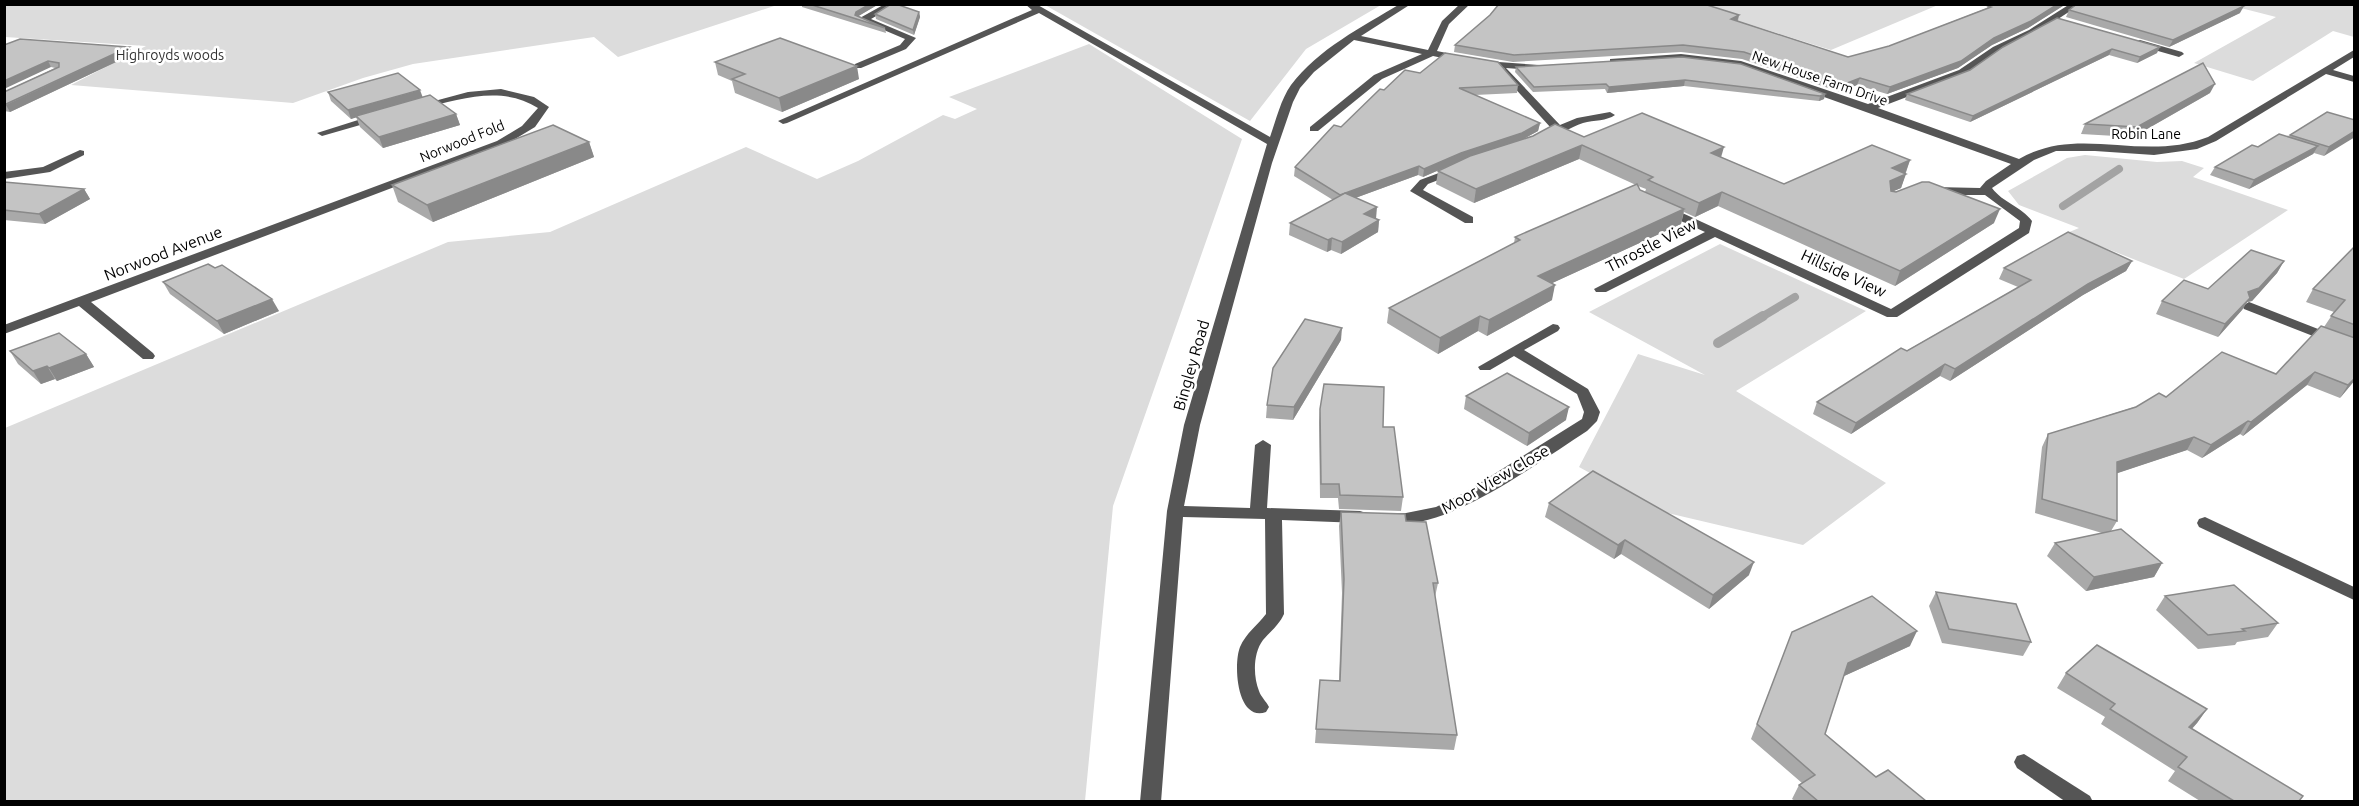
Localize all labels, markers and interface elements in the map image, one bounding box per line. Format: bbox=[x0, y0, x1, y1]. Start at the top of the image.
park label: Highroyds woods bbox=[116, 47, 224, 63]
street label: New House Farm Drive bbox=[1750, 47, 1890, 109]
street label: Norwood Fold bbox=[417, 117, 507, 165]
street label: Robin Lane bbox=[2111, 126, 2181, 142]
street label: Throstle View bbox=[1603, 214, 1700, 276]
street label: Norwood Avenue bbox=[101, 222, 225, 284]
street label: Hillside View bbox=[1799, 245, 1890, 301]
street label: Bingley Road bbox=[1169, 317, 1213, 413]
street label: Moor View Close bbox=[1438, 441, 1552, 517]

